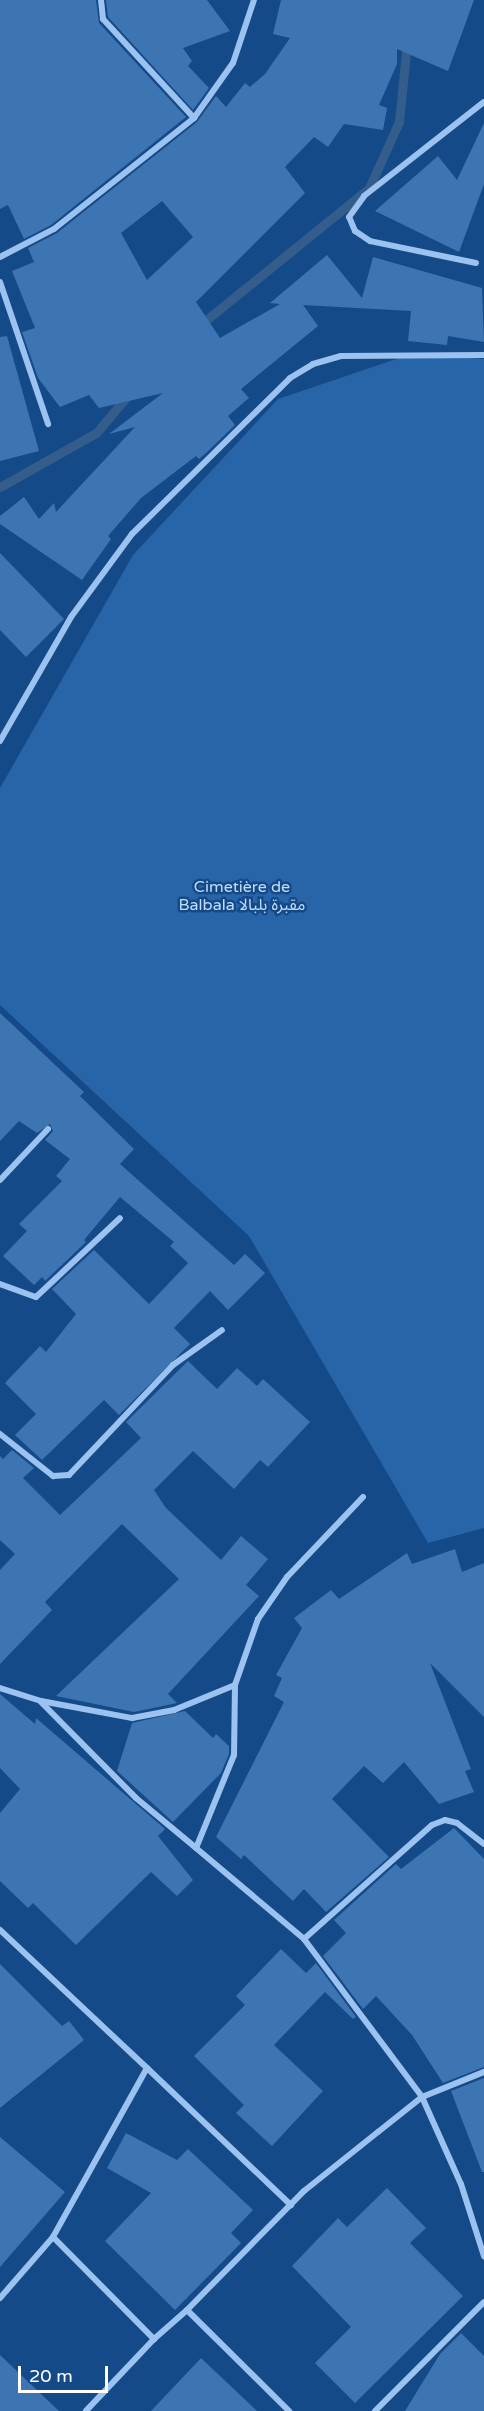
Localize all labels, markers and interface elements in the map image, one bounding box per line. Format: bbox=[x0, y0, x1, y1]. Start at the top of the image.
park label: Cimetière de Balbala مقبرة بلبالا bbox=[179, 877, 305, 915]
scale bar bbox=[21, 2354, 111, 2392]
text: 20 m bbox=[29, 2365, 73, 2387]

